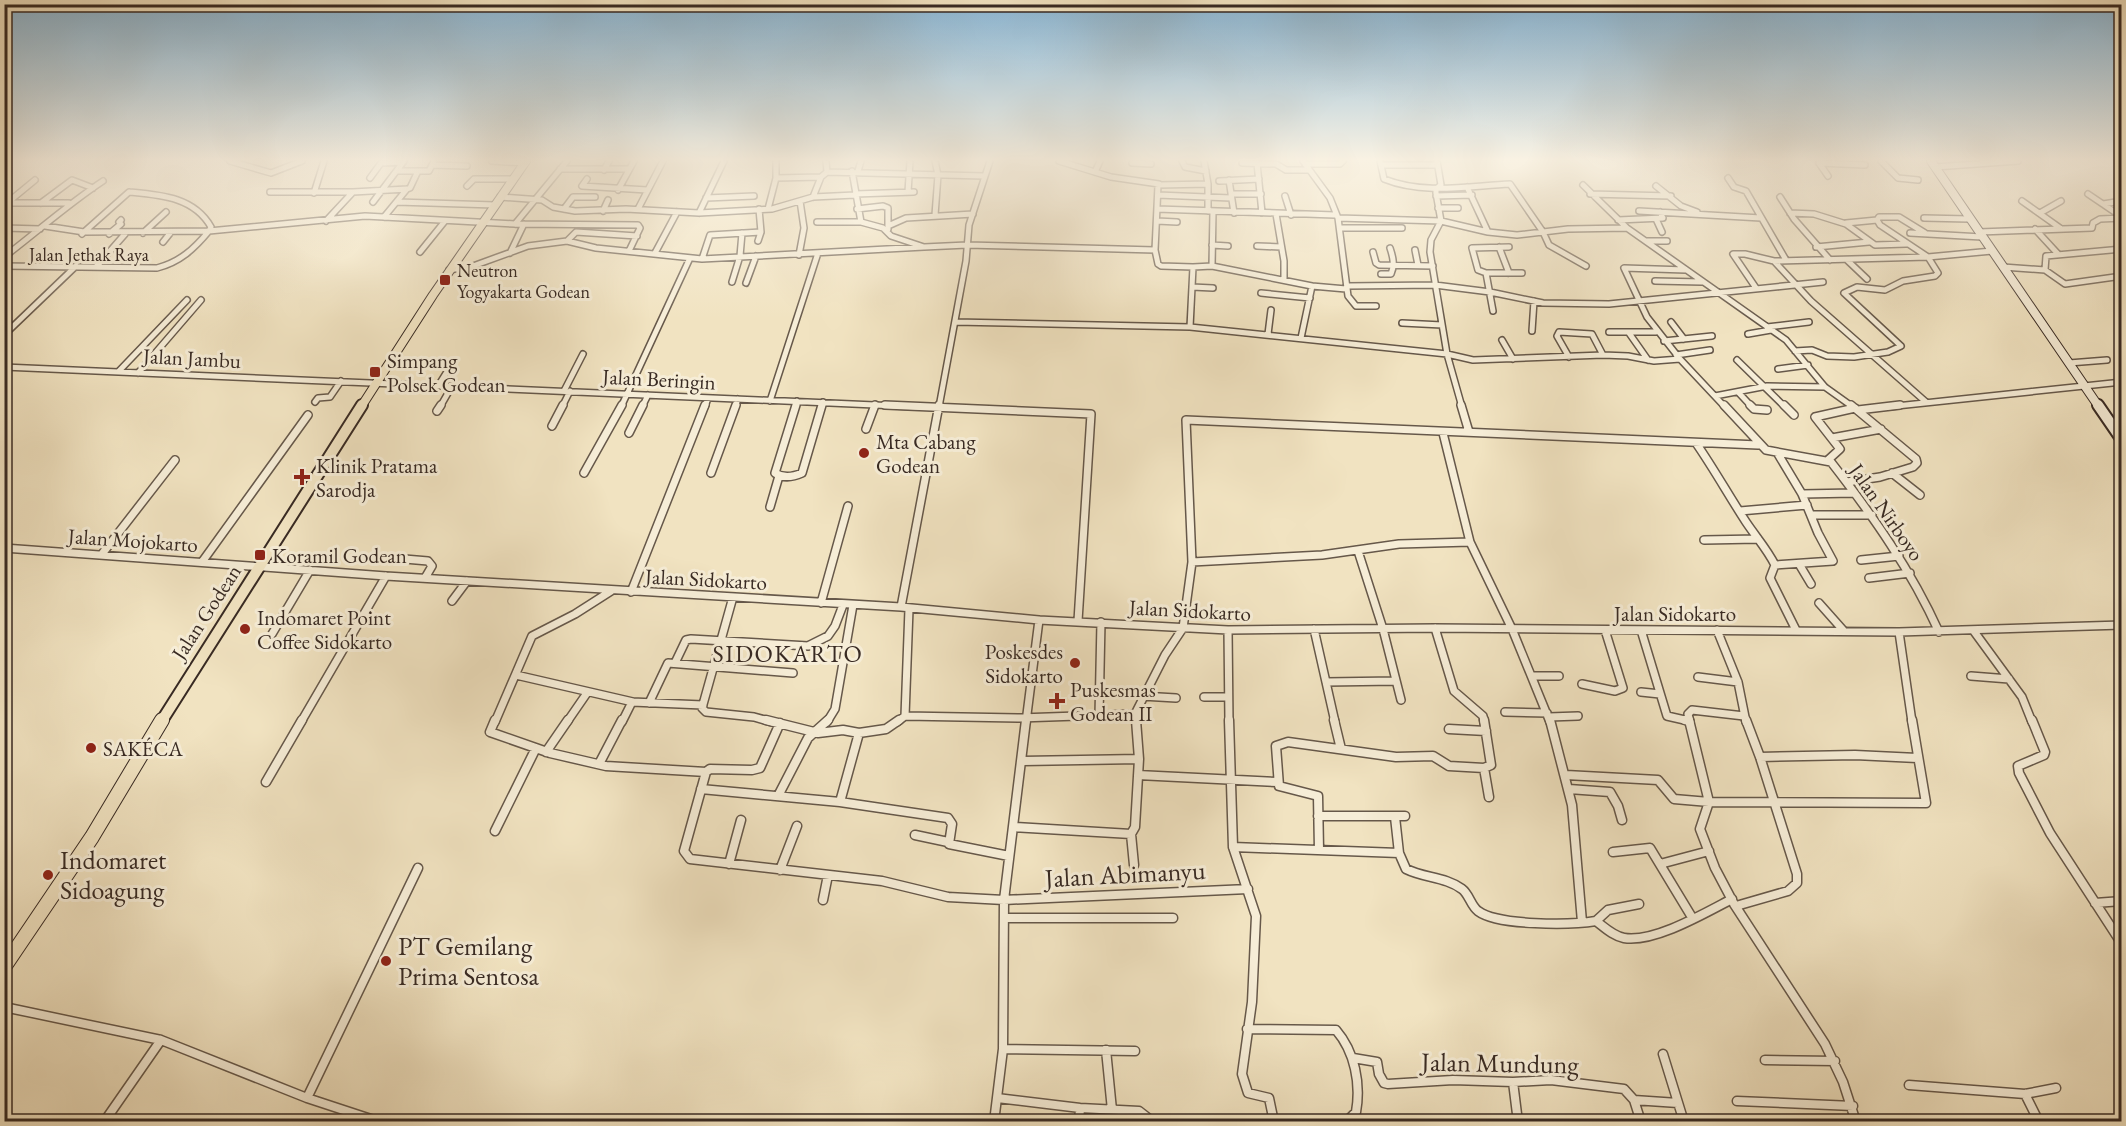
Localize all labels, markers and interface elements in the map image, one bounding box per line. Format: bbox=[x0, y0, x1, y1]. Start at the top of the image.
street label: Jalan Jethak Raya bbox=[27, 243, 150, 266]
place label: Neutron Yogyakarta Godean bbox=[457, 259, 591, 303]
marker: Neutron Yogyakarta Godean bbox=[438, 273, 452, 287]
street label: Jalan Jambu bbox=[140, 342, 242, 374]
place label: Simpang Polsek Godean bbox=[387, 347, 506, 398]
street label: Jalan Beringin bbox=[600, 362, 716, 395]
marker: Simpang Polsek Godean bbox=[368, 365, 382, 379]
place label: Mta Cabang Godean bbox=[876, 428, 976, 479]
marker: Mta Cabang Godean bbox=[857, 446, 871, 460]
place label: Klinik Pratama Sarodja bbox=[316, 452, 438, 503]
street label: Jalan Nirboyo bbox=[1842, 456, 1930, 566]
marker: Klinik Pratama Sarodja bbox=[293, 468, 311, 486]
street label: Jalan Mojokarto bbox=[65, 522, 199, 558]
place label: Koramil Godean bbox=[272, 542, 407, 569]
marker: Koramil Godean bbox=[253, 548, 267, 562]
street label: Jalan Godean bbox=[164, 559, 247, 666]
street label: Jalan Sidokarto bbox=[642, 562, 768, 596]
street label: Jalan Sidokarto bbox=[1126, 593, 1252, 627]
street label: Jalan Sidokarto bbox=[1612, 600, 1736, 627]
place label: Indomaret Point Coffee Sidokarto bbox=[257, 604, 392, 655]
marker: Indomaret Point Coffee Sidokarto bbox=[238, 622, 252, 636]
district label: SIDOKARTO bbox=[713, 638, 863, 669]
place label: Poskesdes Sidokarto bbox=[985, 638, 1063, 689]
marker: Poskesdes Sidokarto bbox=[1068, 656, 1082, 670]
place label: Puskesmas Godean II bbox=[1070, 676, 1156, 727]
marker: Puskesmas Godean II bbox=[1048, 692, 1066, 710]
place label: SAKÉCA bbox=[103, 735, 183, 762]
marker: SAKÉCA bbox=[84, 741, 98, 755]
place label: Indomaret Sidoagung bbox=[60, 843, 166, 907]
street label: Jalan Abimanyu bbox=[1042, 853, 1207, 895]
marker: Indomaret Sidoagung bbox=[41, 868, 55, 882]
place label: PT Gemilang Prima Sentosa bbox=[398, 929, 540, 993]
marker: PT Gemilang Prima Sentosa bbox=[379, 954, 393, 968]
street label: Jalan Mundung bbox=[1419, 1045, 1580, 1081]

